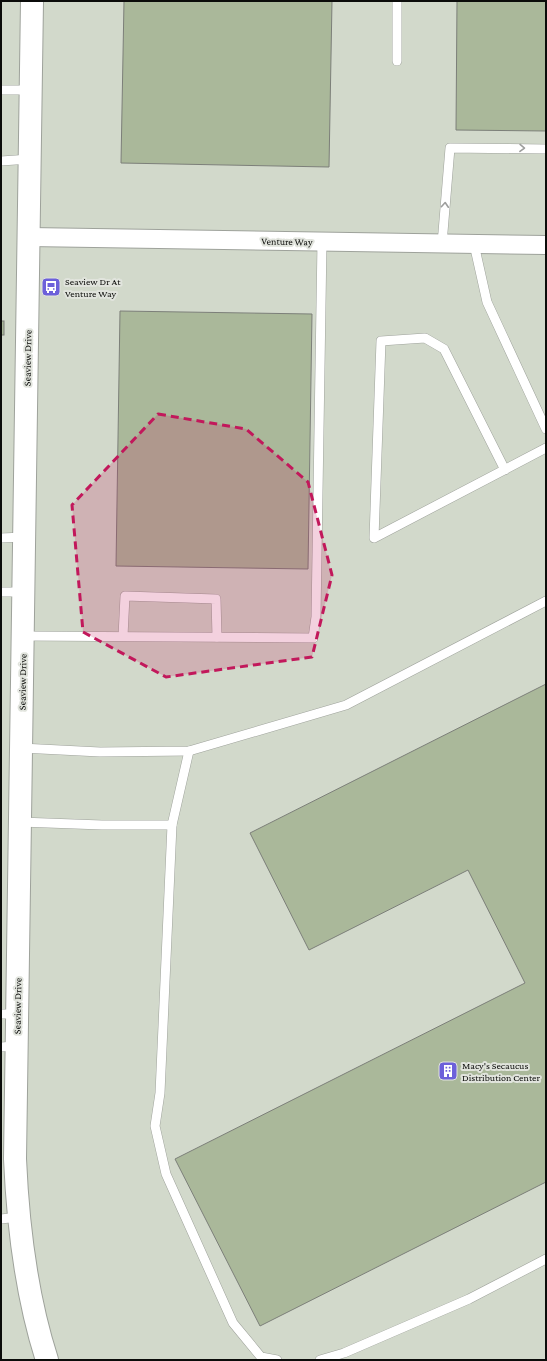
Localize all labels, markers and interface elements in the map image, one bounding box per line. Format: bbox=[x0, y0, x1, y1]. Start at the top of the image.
one-way arrow bbox=[519, 144, 525, 153]
one-way arrow bbox=[441, 202, 450, 208]
street label: Venture Way bbox=[261, 236, 313, 247]
bus stop icon: Seaview Dr At Venture Way bbox=[40, 276, 62, 298]
place label: Seaview Dr At Venture Way bbox=[65, 276, 121, 299]
street label: Seaview Drive bbox=[22, 329, 34, 386]
street label: Seaview Drive bbox=[17, 653, 29, 710]
street label: Seaview Drive bbox=[12, 977, 24, 1034]
building icon: Macy's Secaucus Distribution Center bbox=[437, 1060, 459, 1082]
place label: Macy's Secaucus Distribution Center bbox=[462, 1060, 541, 1083]

